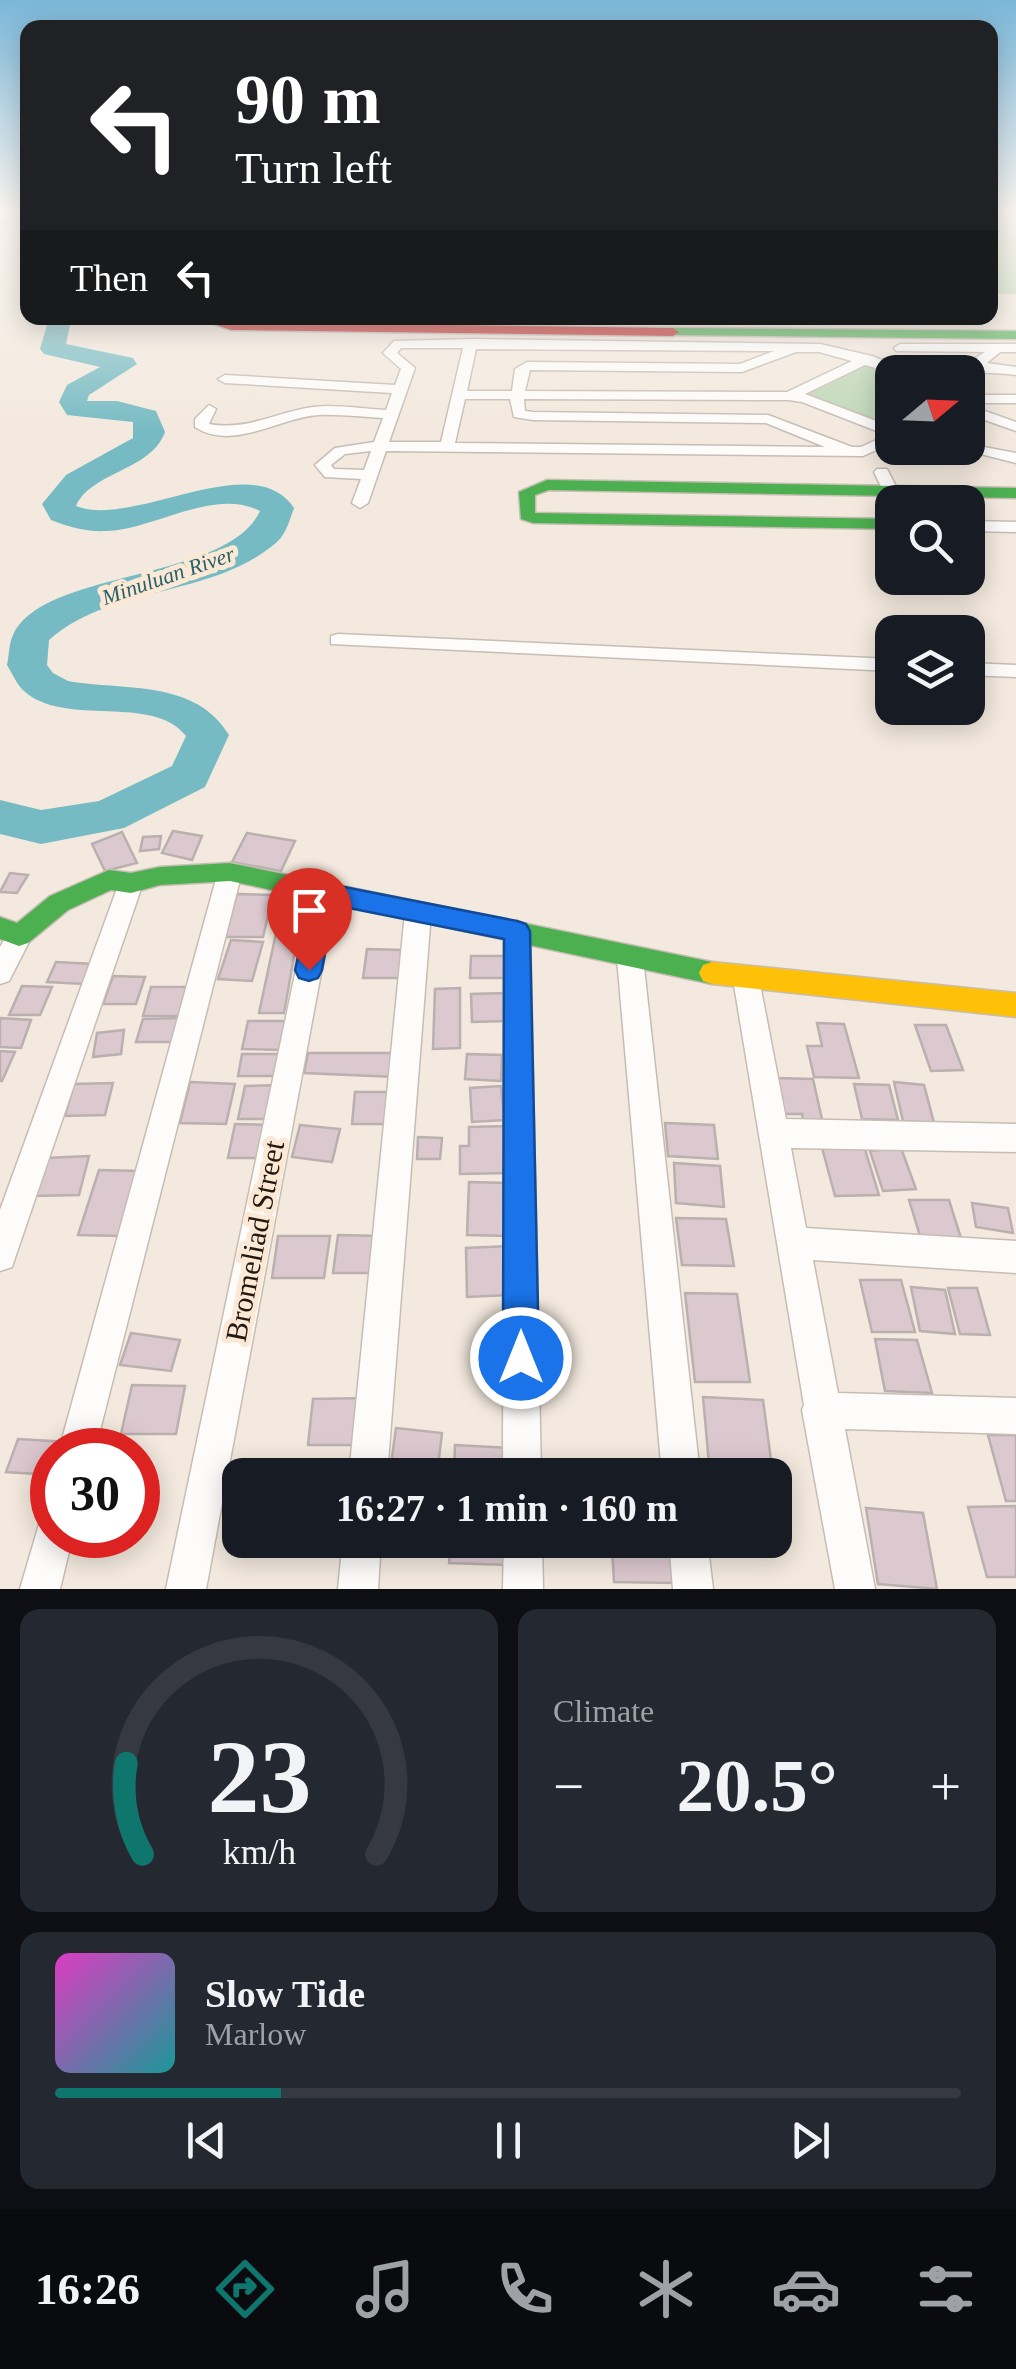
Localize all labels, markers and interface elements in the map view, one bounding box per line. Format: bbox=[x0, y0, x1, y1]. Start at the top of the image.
icon: left bbox=[70, 60, 200, 190]
text: 90 m bbox=[235, 61, 381, 138]
text: Turn left bbox=[235, 143, 392, 193]
icon: left bbox=[168, 250, 223, 305]
text: Then bbox=[70, 257, 148, 299]
north arrow bbox=[875, 355, 985, 465]
map controls bbox=[875, 355, 985, 725]
button: search bbox=[875, 485, 985, 595]
water label: Minuluan River bbox=[98, 541, 238, 610]
button: layers bbox=[875, 615, 985, 725]
pin bbox=[267, 868, 352, 971]
icon: arrive bbox=[282, 883, 337, 938]
street label: Bromeliad Street bbox=[219, 1137, 290, 1344]
position arrow bbox=[469, 1306, 573, 1410]
speed limit sign: 30 bbox=[30, 1428, 160, 1558]
text: 16:27 · 1 min · 160 m bbox=[336, 1487, 678, 1529]
text: Climate bbox=[553, 1693, 654, 1729]
text: 23 bbox=[207, 1719, 311, 1834]
text: 20.5° bbox=[676, 1744, 838, 1827]
text: − bbox=[553, 1756, 584, 1817]
text: + bbox=[930, 1756, 961, 1817]
text: km/h bbox=[222, 1832, 296, 1872]
text: Slow Tide bbox=[205, 1973, 365, 2015]
text: Marlow bbox=[205, 2016, 306, 2052]
icon: previous bbox=[179, 2113, 234, 2168]
icon: pause bbox=[481, 2113, 536, 2168]
icon: next bbox=[783, 2113, 838, 2168]
icon: directions bbox=[210, 2254, 280, 2324]
icon: music bbox=[350, 2254, 420, 2324]
icon: phone bbox=[490, 2254, 560, 2324]
icon: climate bbox=[631, 2254, 701, 2324]
icon: car bbox=[771, 2254, 841, 2324]
icon: filters bbox=[911, 2254, 981, 2324]
text: 16:26 bbox=[35, 2264, 140, 2314]

